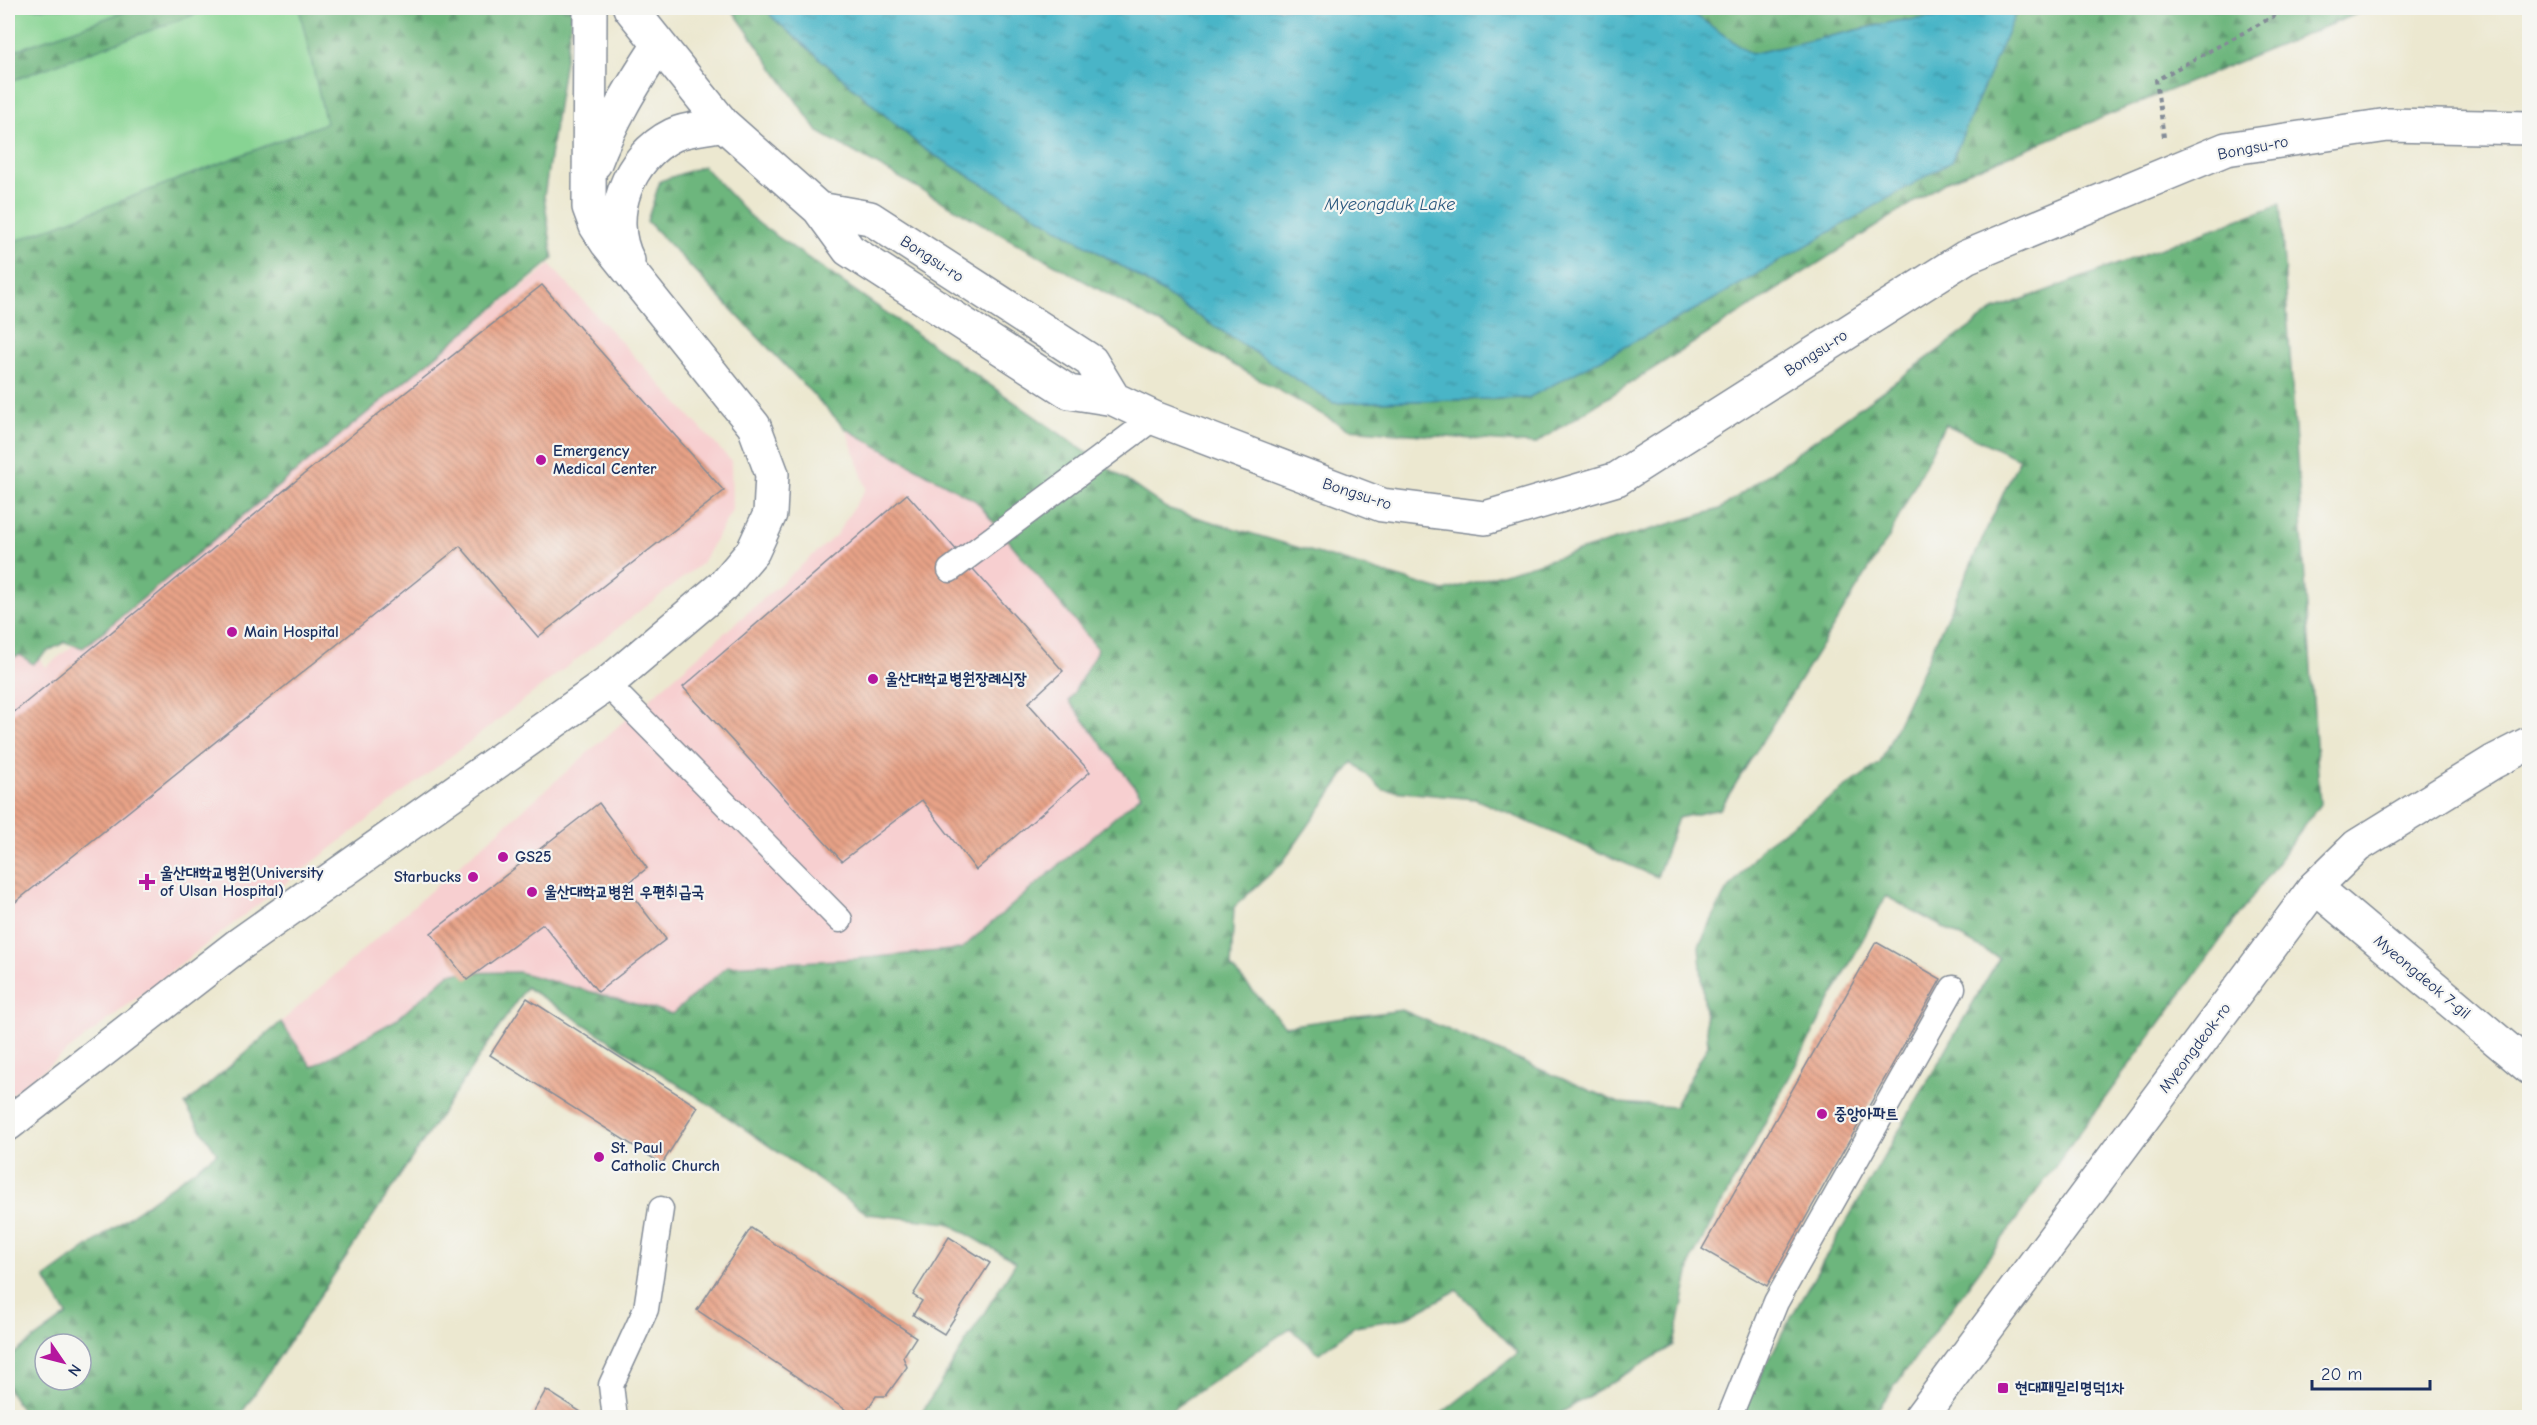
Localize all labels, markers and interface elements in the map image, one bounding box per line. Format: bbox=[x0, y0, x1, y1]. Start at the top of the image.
street label: Bongsu-ro bbox=[2216, 132, 2290, 164]
water label: Myeongduk Lake bbox=[1324, 194, 1455, 215]
street label: Bongsu-ro bbox=[897, 232, 967, 286]
street label: Bongsu-ro bbox=[1781, 326, 1851, 380]
place label: Emergency Medical Center bbox=[553, 442, 657, 478]
marker: Emergency Medical Center bbox=[534, 453, 548, 467]
street label: Bongsu-ro bbox=[1320, 474, 1394, 514]
place label: Main Hospital bbox=[244, 623, 339, 641]
marker: Main Hospital bbox=[225, 625, 239, 639]
place label: 울산대학교병원장례식장 bbox=[885, 670, 1027, 688]
marker: 울산대학교병원장례식장 bbox=[866, 672, 880, 686]
place label: GS25 bbox=[515, 848, 552, 866]
marker: GS25 bbox=[496, 850, 510, 864]
place label: 울산대학교병원(University of Ulsan Hospital) bbox=[160, 864, 324, 900]
place label: Starbucks bbox=[394, 868, 461, 886]
marker: Starbucks bbox=[466, 870, 480, 884]
marker: 울산대학교병원(University of Ulsan Hospital) bbox=[138, 873, 156, 891]
place label: 울산대학교병원 우편취급국 bbox=[544, 883, 704, 901]
marker: 울산대학교병원 우편취급국 bbox=[525, 885, 539, 899]
street label: Myeongdeok 7-gil bbox=[2370, 931, 2474, 1023]
street label: Myeongdeok-ro bbox=[2155, 1000, 2235, 1096]
place label: 중앙아파트 bbox=[1834, 1105, 1899, 1123]
marker: 중앙아파트 bbox=[1815, 1107, 1829, 1121]
place label: St. Paul Catholic Church bbox=[611, 1139, 720, 1175]
marker: St. Paul Catholic Church bbox=[592, 1150, 606, 1164]
north arrow bbox=[33, 1332, 93, 1392]
scale bar bbox=[2312, 1353, 2430, 1391]
text: N bbox=[64, 1361, 85, 1379]
text: 20 m bbox=[2321, 1364, 2362, 1385]
place label: 현대패밀리명덕1차 bbox=[2015, 1379, 2124, 1397]
marker: 현대패밀리명덕1차 bbox=[1996, 1381, 2010, 1395]

